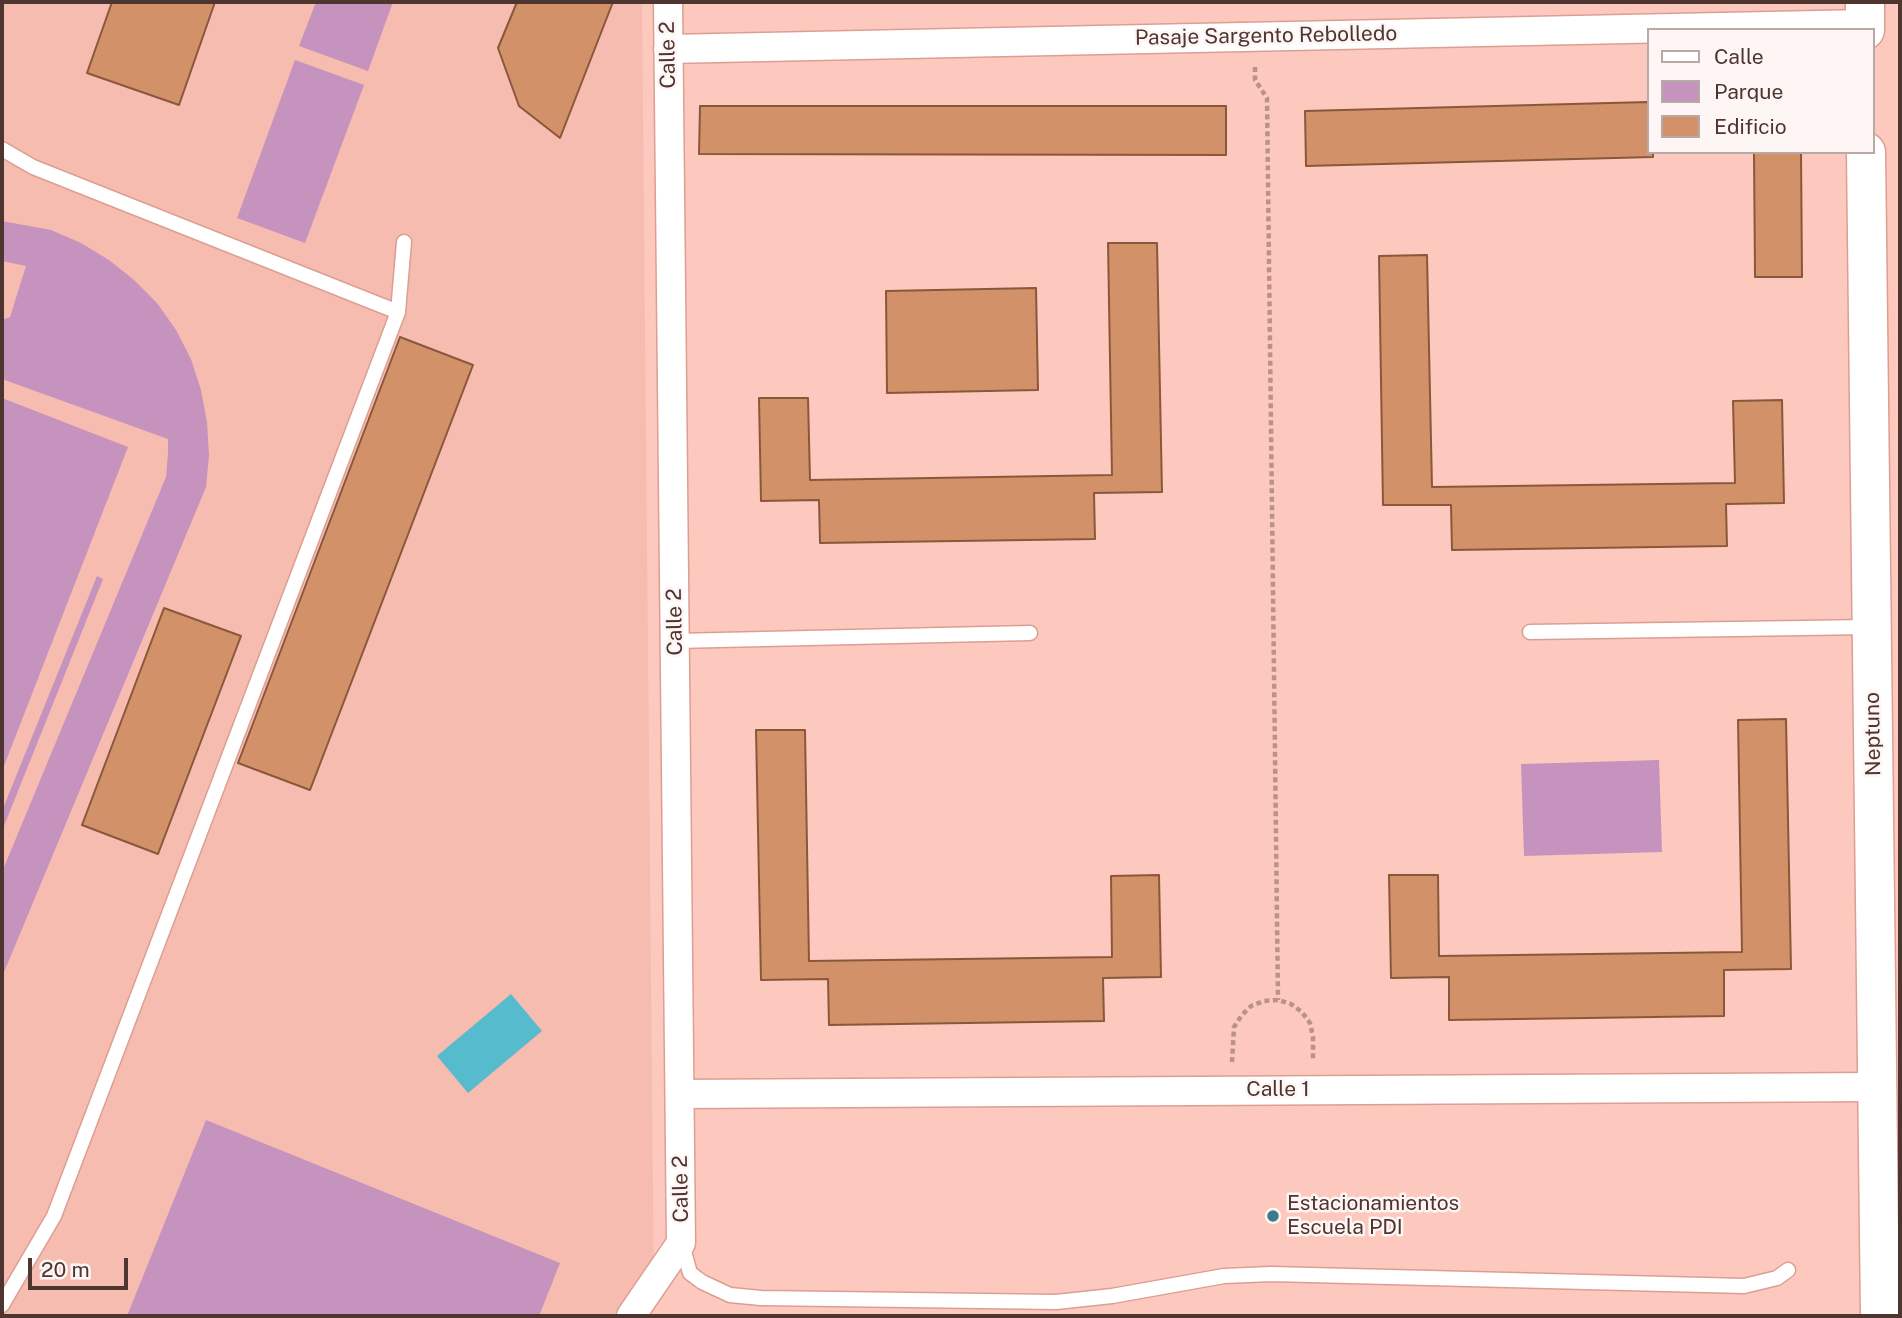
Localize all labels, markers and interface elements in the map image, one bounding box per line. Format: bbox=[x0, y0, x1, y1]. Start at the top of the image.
street label: Calle 2 bbox=[655, 21, 681, 89]
street label: Pasaje Sargento Rebolledo bbox=[1135, 21, 1397, 51]
legend bbox=[1646, 28, 1874, 154]
text: Calle bbox=[1714, 44, 1764, 69]
text: Parque bbox=[1714, 79, 1783, 104]
text: Edificio bbox=[1714, 114, 1787, 139]
street label: Calle 2 bbox=[662, 588, 688, 656]
street label: Neptuno bbox=[1860, 692, 1886, 776]
street label: Calle 1 bbox=[1246, 1077, 1310, 1103]
street label: Calle 2 bbox=[668, 1155, 694, 1223]
place label: Estacionamientos Escuela PDI bbox=[1287, 1191, 1459, 1241]
marker: Estacionamientos Escuela PDI bbox=[1265, 1208, 1281, 1224]
scale bar bbox=[32, 1244, 131, 1288]
text: 20 m bbox=[41, 1257, 90, 1282]

